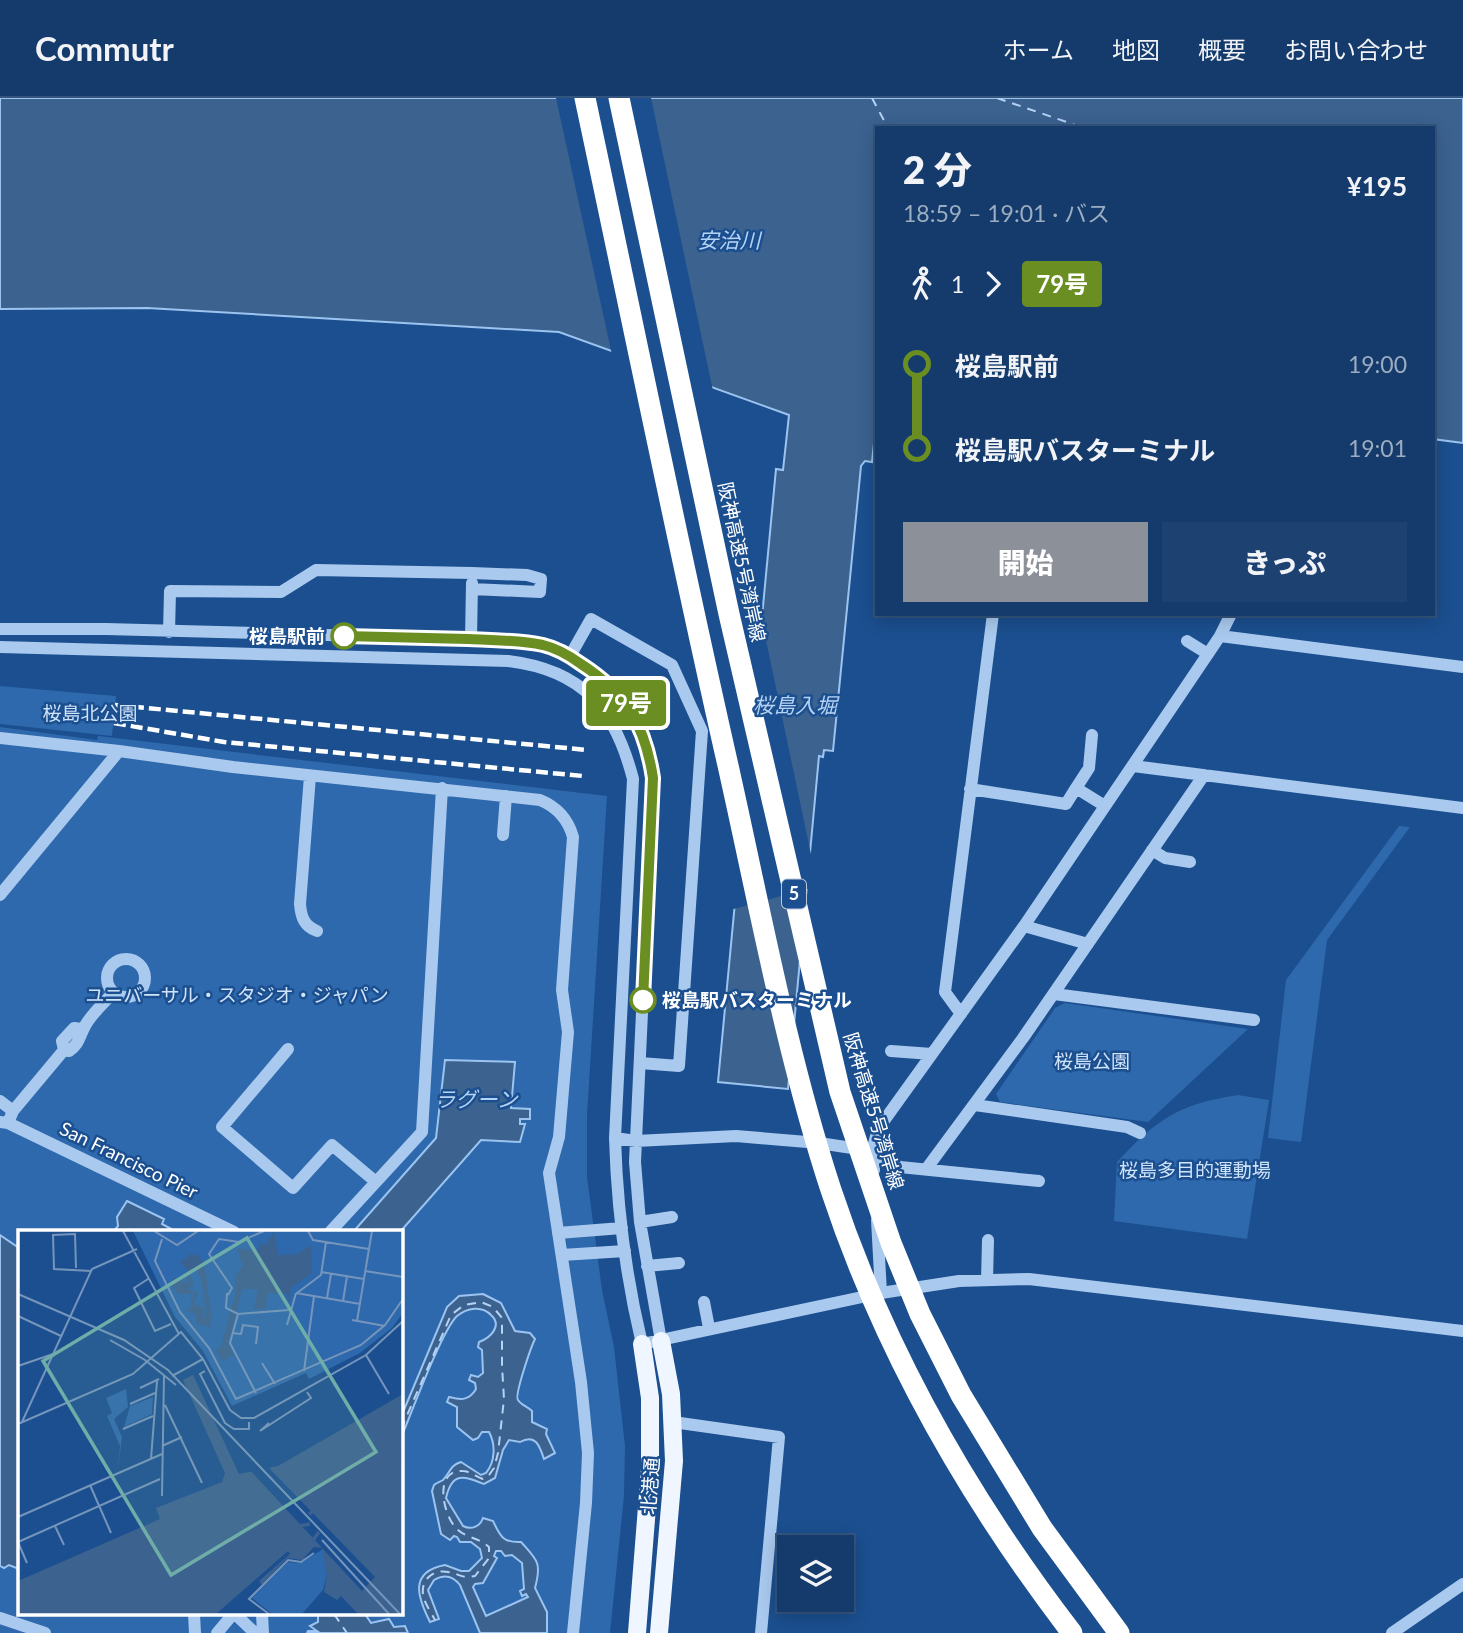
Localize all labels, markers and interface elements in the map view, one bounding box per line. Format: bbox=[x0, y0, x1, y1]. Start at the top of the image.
text: Commutr bbox=[35, 28, 174, 68]
text: ホーム bbox=[1003, 35, 1074, 64]
text: 地図 bbox=[1112, 35, 1160, 64]
text: 概要 bbox=[1198, 35, 1246, 64]
text: お問い合わせ bbox=[1284, 35, 1428, 64]
text: 2 分 bbox=[903, 146, 972, 192]
text: ¥195 bbox=[1347, 170, 1407, 202]
text: 18:59 – 19:01 · バス bbox=[903, 199, 1110, 227]
water label: 安治川 bbox=[698, 227, 762, 252]
icon: walk bbox=[903, 265, 941, 303]
icon: forward bbox=[974, 265, 1012, 303]
text: 79号 bbox=[1036, 269, 1088, 298]
text: 1 bbox=[951, 270, 964, 298]
text: 桜島駅前 bbox=[955, 350, 1059, 382]
text: 19:00 bbox=[1348, 350, 1407, 378]
text: 桜島駅バスターミナル bbox=[955, 434, 1215, 466]
text: 19:01 bbox=[1348, 434, 1407, 462]
street label: 阪神高速5号湾岸線 bbox=[714, 480, 771, 644]
button: 開始 bbox=[903, 522, 1148, 602]
button: きっぷ bbox=[1162, 522, 1407, 602]
marker: 桜島駅前 bbox=[331, 623, 357, 649]
place label: 桜島駅前 bbox=[249, 624, 325, 647]
line badge: 79号 bbox=[586, 680, 666, 726]
text: 79号 bbox=[600, 688, 652, 717]
water label: 桜島入堀 bbox=[753, 692, 840, 717]
park label: 桜島北公園 bbox=[42, 701, 138, 724]
road number: 5 bbox=[782, 880, 806, 908]
park label: ユニバーサル・スタジオ・ジャパン bbox=[85, 983, 389, 1006]
marker: 桜島駅バスターミナル bbox=[630, 987, 656, 1013]
place label: 桜島駅バスターミナル bbox=[662, 988, 852, 1011]
street label: 阪神高速5号湾岸線 bbox=[840, 1030, 909, 1192]
park label: 桜島公園 bbox=[1054, 1049, 1130, 1072]
water label: ラグーン bbox=[435, 1086, 518, 1111]
street label: San Francisco Pier bbox=[56, 1116, 202, 1203]
park label: 桜島多目的運動場 bbox=[1119, 1158, 1271, 1181]
inset map bbox=[18, 1230, 402, 1616]
street label: 北港通 bbox=[636, 1457, 663, 1515]
map controls bbox=[777, 1535, 854, 1612]
button: layers bbox=[777, 1535, 854, 1612]

